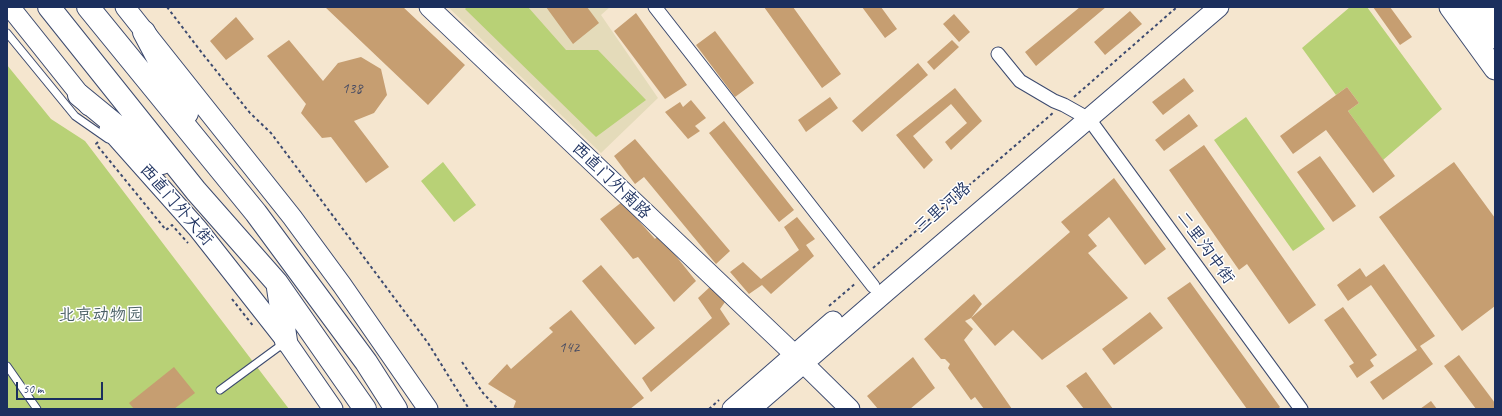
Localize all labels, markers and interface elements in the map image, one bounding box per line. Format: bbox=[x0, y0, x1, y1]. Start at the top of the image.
house number: 138 bbox=[342, 80, 362, 98]
street label: 西直门外南路 bbox=[567, 138, 655, 224]
street label: 西直门外大街 bbox=[135, 160, 217, 250]
street label: 三里河路 bbox=[911, 178, 975, 238]
street label: 二里沟中街 bbox=[1172, 208, 1238, 288]
park label: 北京动物园 bbox=[59, 306, 143, 326]
house number: 142 bbox=[559, 339, 579, 357]
scale bar bbox=[18, 374, 105, 400]
text: 50 m bbox=[23, 381, 43, 397]

